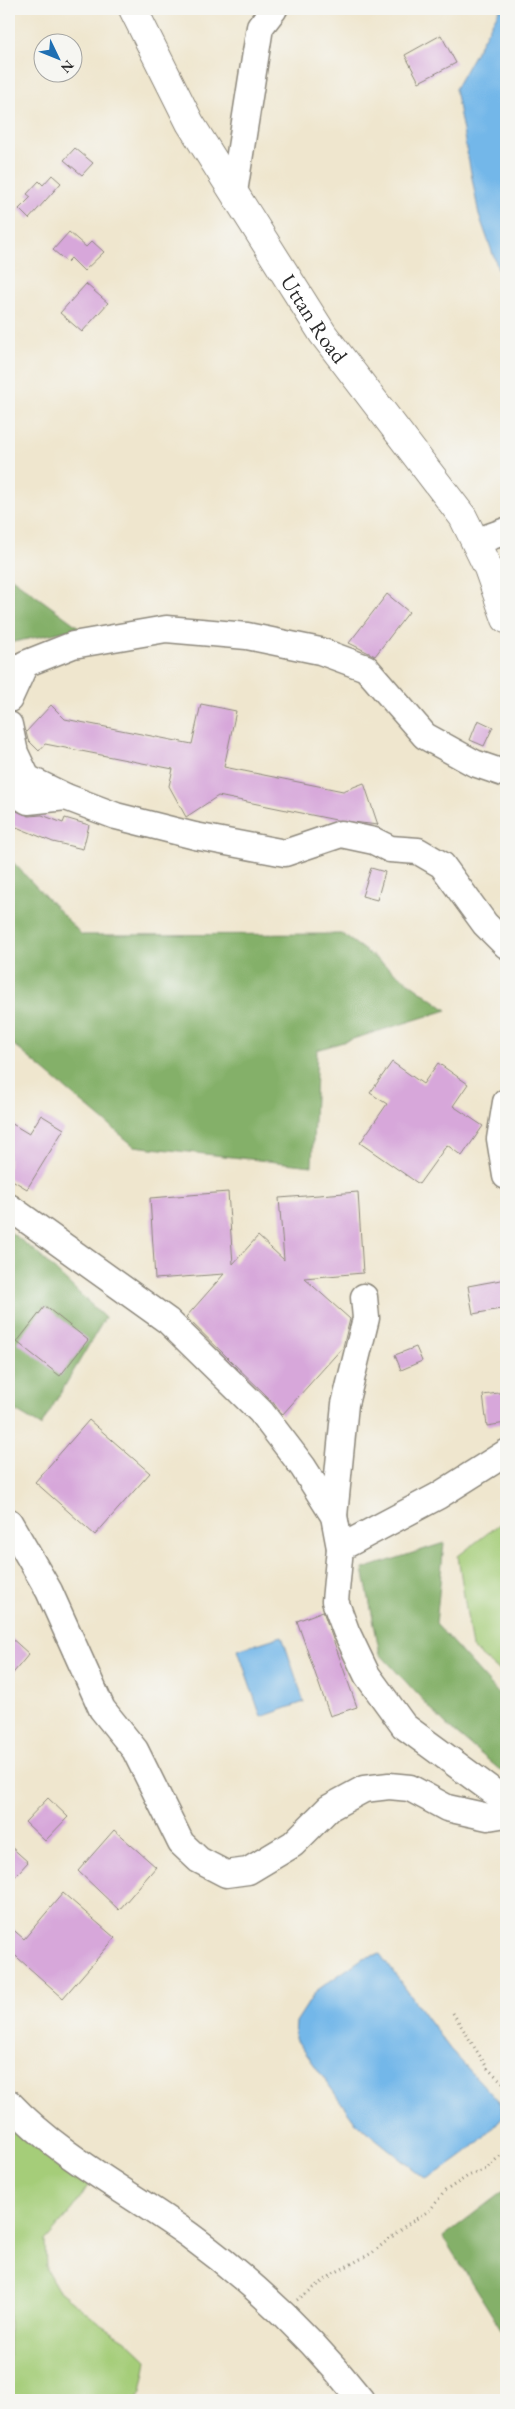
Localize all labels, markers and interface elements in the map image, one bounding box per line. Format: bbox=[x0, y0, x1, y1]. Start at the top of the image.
north arrow bbox=[32, 32, 82, 82]
text: N bbox=[57, 57, 78, 78]
street label: Uttan Road bbox=[274, 268, 355, 369]

